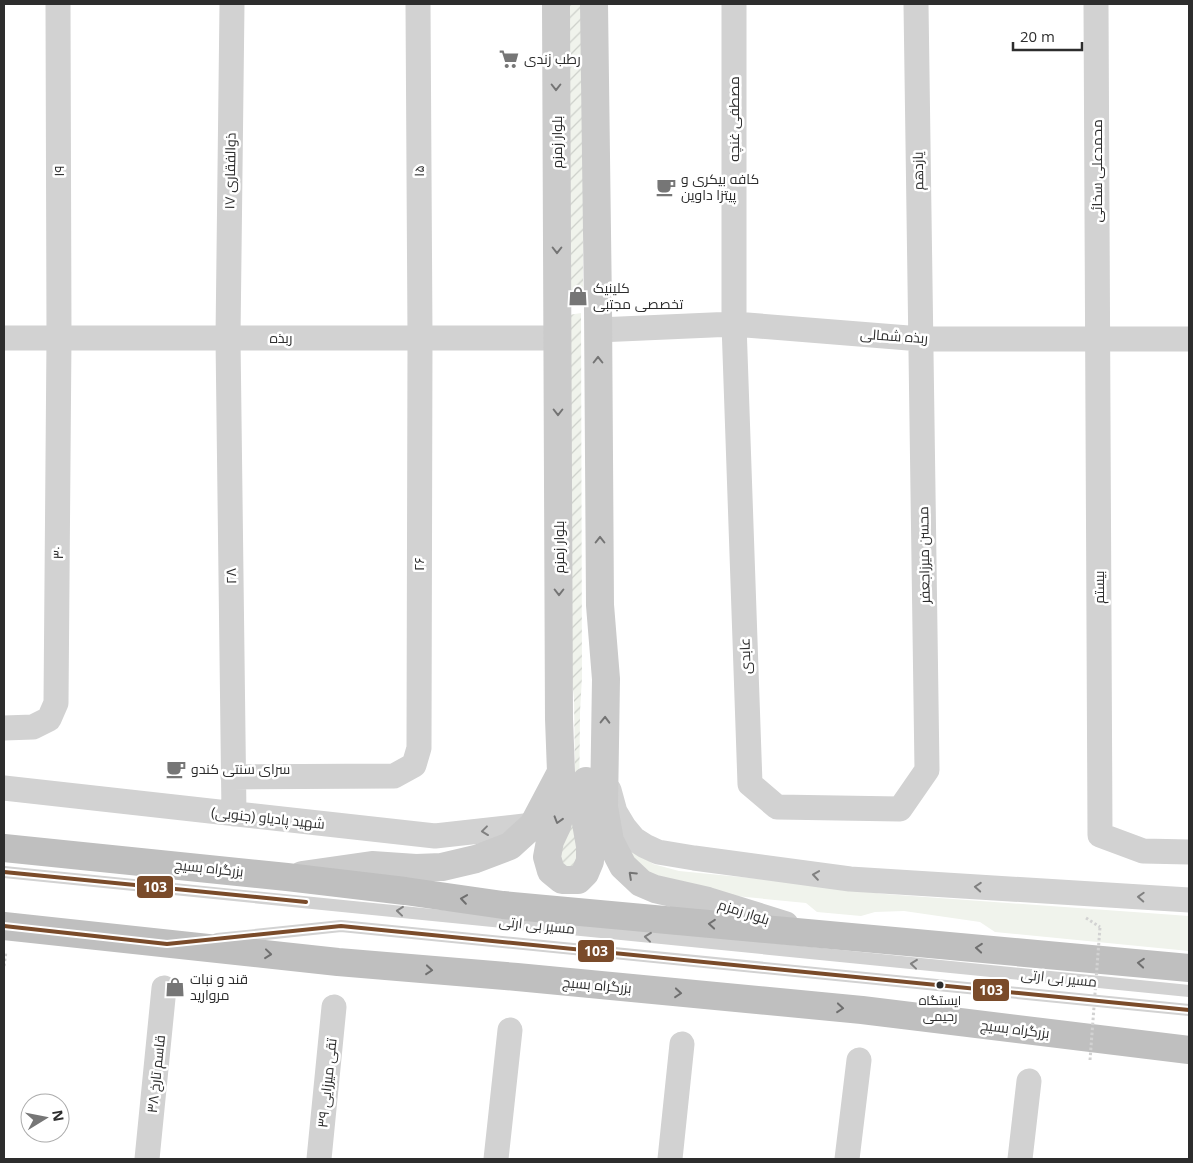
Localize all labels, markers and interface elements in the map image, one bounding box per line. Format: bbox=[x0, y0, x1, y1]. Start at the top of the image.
scale bar bbox=[1013, 20, 1082, 52]
text: 20 m bbox=[1020, 26, 1055, 46]
supermarket icon: رطب زندی bbox=[498, 48, 520, 70]
place label: رطب زندی bbox=[524, 49, 581, 68]
street label: مصطفی غنچه bbox=[724, 76, 744, 162]
one-way arrow bbox=[551, 84, 561, 92]
street label: بلوار زمزم bbox=[547, 116, 567, 168]
street label: محمدعلی سخائی bbox=[1087, 119, 1106, 223]
street label: ذوالفقاری ۱۷ bbox=[219, 132, 240, 210]
street label: یازدهم bbox=[908, 151, 928, 191]
street label: ۱۹ bbox=[49, 165, 68, 177]
street label: ۱۵ bbox=[409, 165, 428, 177]
place label: کافه بیکری و پیتزا داوین bbox=[681, 169, 759, 205]
cafe icon: کافه بیکری و پیتزا داوین bbox=[655, 176, 677, 198]
one-way arrow bbox=[552, 246, 563, 254]
place label: کلینیک تخصصی مجتبی bbox=[593, 278, 683, 313]
shop icon: کلینیک تخصصی مجتبی bbox=[567, 285, 589, 307]
street label: ربذه شمالی bbox=[859, 324, 929, 347]
street label: ربذه bbox=[269, 328, 293, 347]
one-way arrow bbox=[593, 356, 603, 364]
one-way arrow bbox=[553, 409, 563, 417]
street label: محسن میرزاجعفر bbox=[913, 506, 934, 605]
street label: بلوار زمزم bbox=[549, 521, 569, 573]
one-way arrow bbox=[594, 536, 605, 544]
street label: ۳۰ bbox=[48, 546, 67, 560]
street label: ۲۶ bbox=[409, 557, 428, 571]
street label: ۲۸ bbox=[221, 568, 240, 584]
street label: بیستم bbox=[1089, 570, 1109, 604]
one-way arrow bbox=[554, 589, 564, 597]
street label: عابدی bbox=[734, 638, 755, 674]
one-way arrow bbox=[600, 716, 611, 724]
cafe icon: سرای سنتی کندو bbox=[165, 758, 187, 780]
place label: سرای سنتی کندو bbox=[191, 759, 290, 778]
street label: شهید پادیاو (جنوبی) bbox=[210, 802, 326, 834]
one-way arrow bbox=[554, 815, 564, 824]
one-way arrow bbox=[480, 825, 488, 836]
street label: بزرگراه بسیج bbox=[173, 854, 245, 881]
one-way arrow bbox=[812, 870, 821, 880]
one-way arrow bbox=[629, 872, 638, 881]
line badge: 103 bbox=[136, 875, 174, 899]
text: 103 bbox=[143, 877, 167, 896]
one-way arrow bbox=[974, 882, 982, 893]
one-way arrow bbox=[1136, 892, 1144, 903]
street label: بلوار زمزم bbox=[716, 894, 772, 930]
one-way arrow bbox=[459, 895, 468, 905]
one-way arrow bbox=[395, 906, 403, 917]
street label: مسیر بی ارتی bbox=[498, 911, 576, 938]
one-way arrow bbox=[708, 919, 716, 930]
one-way arrow bbox=[644, 932, 652, 943]
line badge: 103 bbox=[577, 939, 615, 963]
text: 103 bbox=[584, 941, 608, 960]
one-way arrow bbox=[975, 943, 983, 954]
one-way arrow bbox=[264, 949, 272, 960]
one-way arrow bbox=[910, 958, 918, 969]
one-way arrow bbox=[1136, 958, 1144, 969]
one-way arrow bbox=[426, 964, 434, 975]
street label: مسیر بی ارتی bbox=[1020, 964, 1098, 991]
place label: قند و نبات مروارید bbox=[190, 969, 248, 1004]
street label: بزرگراه بسیج bbox=[562, 972, 633, 997]
shop icon: قند و نبات مروارید bbox=[164, 976, 186, 998]
line badge: 103 bbox=[972, 978, 1010, 1002]
marker: ایستگاه رحیمی bbox=[935, 980, 945, 990]
text: 103 bbox=[979, 980, 1003, 999]
one-way arrow bbox=[675, 987, 683, 998]
place label: ایستگاه رحیمی bbox=[919, 991, 961, 1025]
one-way arrow bbox=[836, 1002, 844, 1013]
street label: بزرگراه بسیج bbox=[979, 1015, 1051, 1042]
street label: قاسم تارخ ۳۸ bbox=[142, 1034, 170, 1114]
street label: تقی میرزایی ۳۹ bbox=[312, 1037, 341, 1129]
north arrow bbox=[20, 1093, 70, 1143]
text: N bbox=[48, 1108, 69, 1123]

